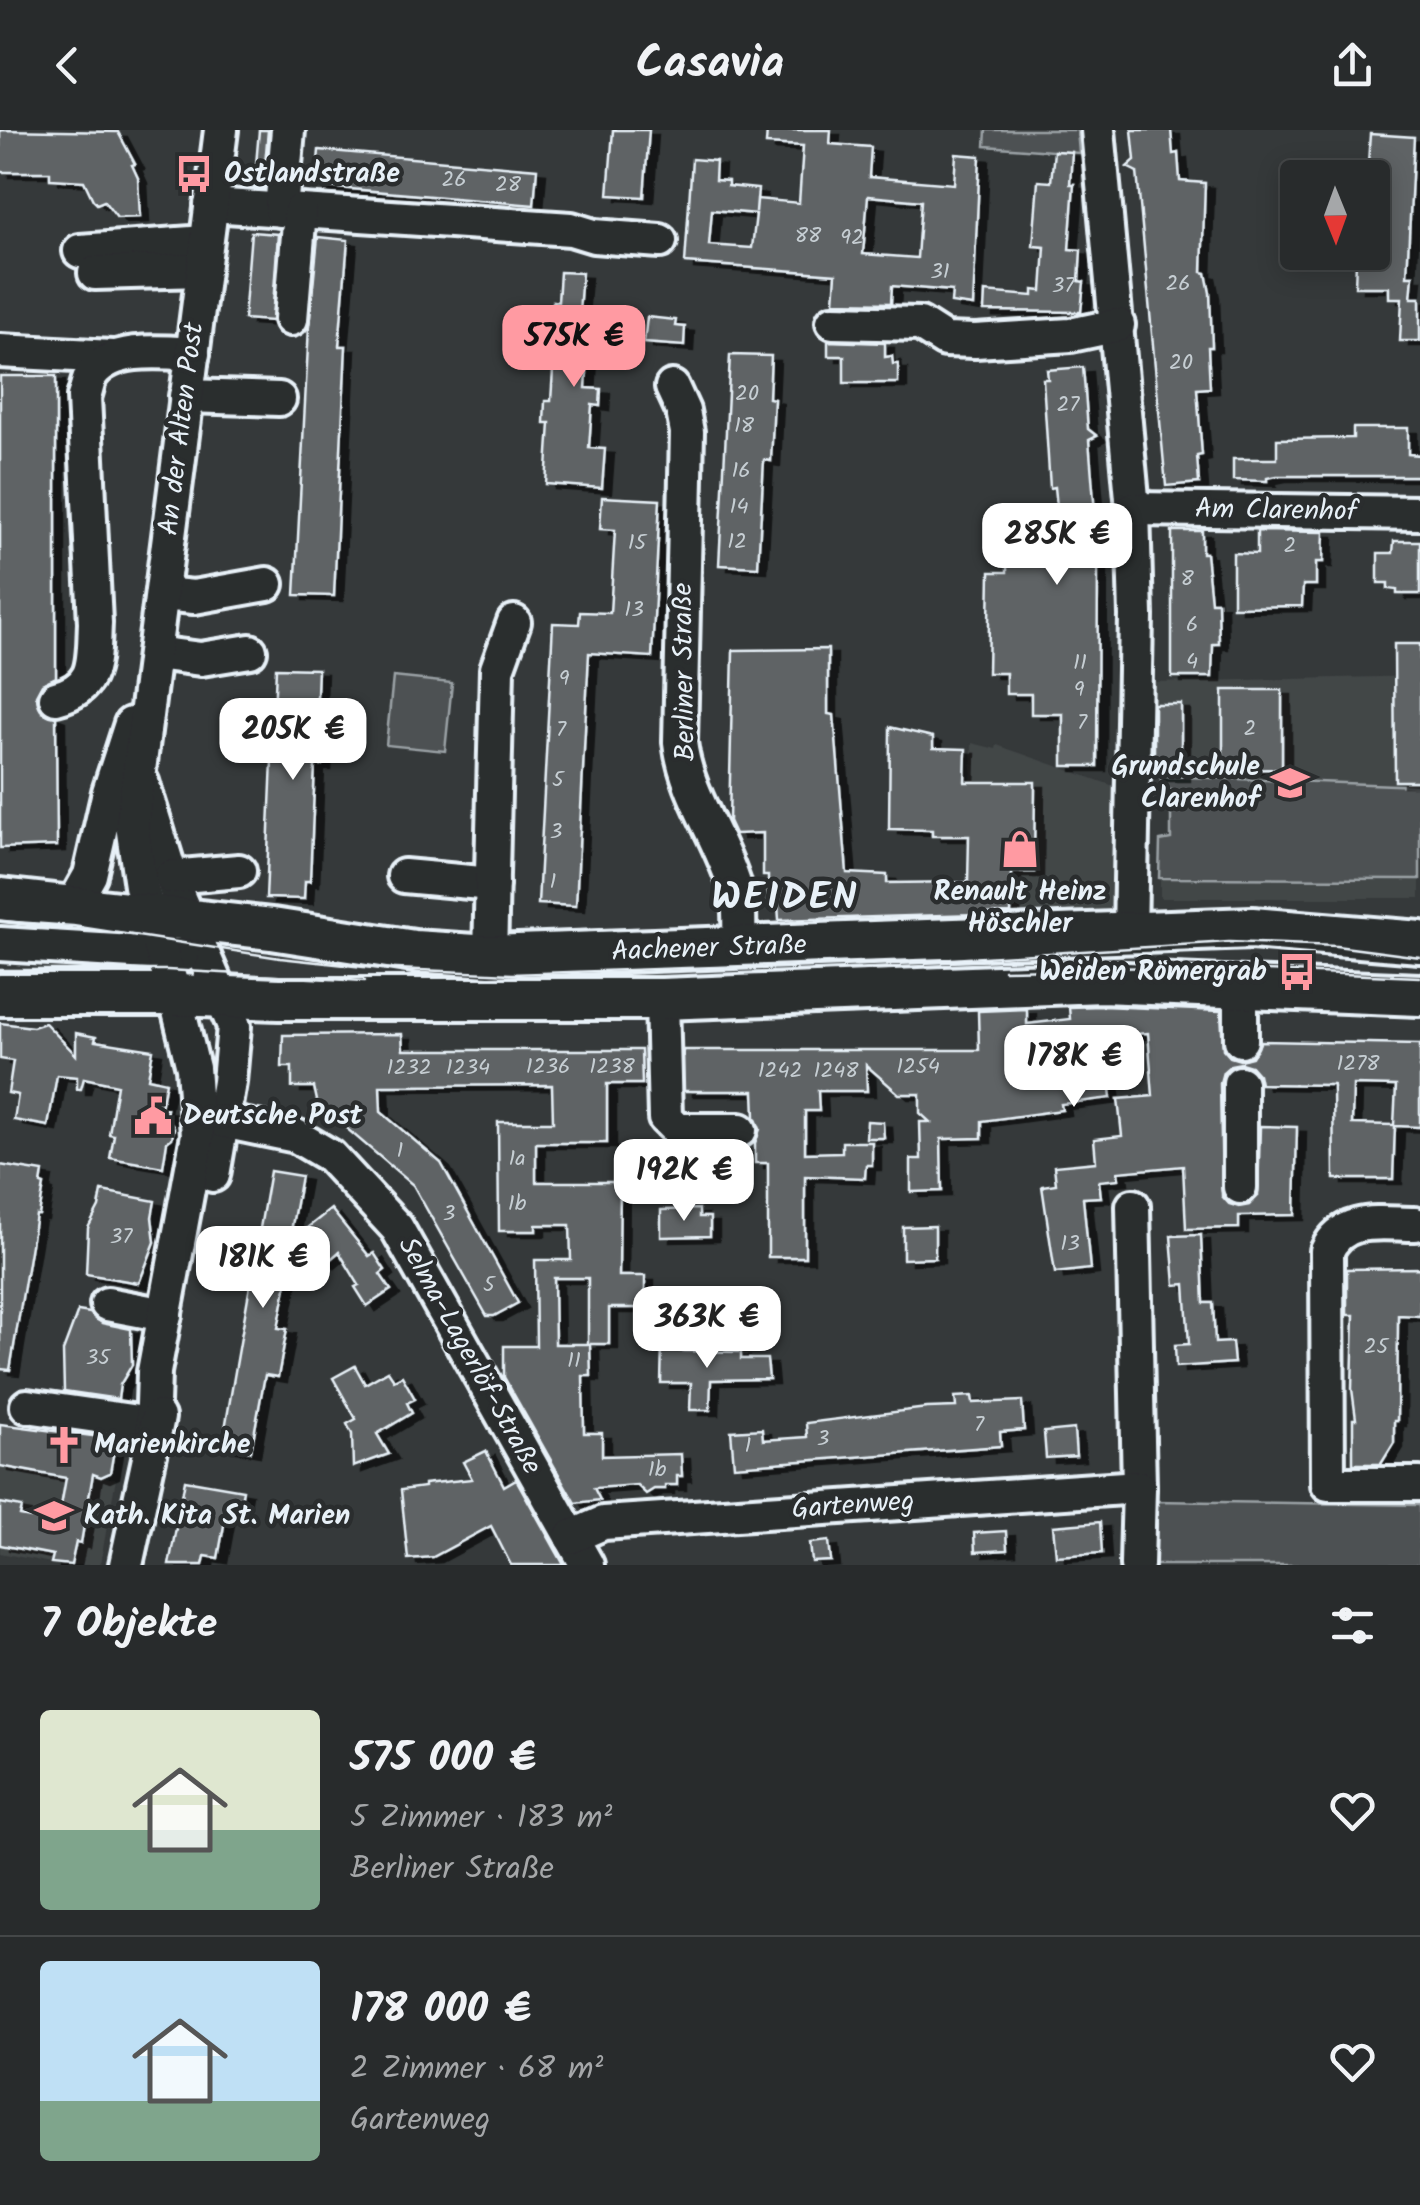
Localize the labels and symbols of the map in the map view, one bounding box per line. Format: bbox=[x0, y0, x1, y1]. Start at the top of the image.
place label: Ostlandstraße bbox=[224, 152, 400, 197]
bus stop icon: Ostlandstraße bbox=[173, 153, 215, 195]
north arrow bbox=[1280, 160, 1390, 270]
house number: 26 bbox=[441, 163, 467, 198]
house number: 28 bbox=[495, 168, 522, 203]
house number: 88 bbox=[795, 219, 822, 254]
house number: 92 bbox=[840, 221, 864, 256]
house number: 31 bbox=[930, 255, 950, 290]
house number: 26 bbox=[1165, 267, 1191, 302]
house number: 37 bbox=[1052, 269, 1075, 304]
pin: 575K € bbox=[493, 305, 655, 390]
street label: An der Alten Post bbox=[147, 319, 218, 538]
house number: 20 bbox=[1169, 346, 1193, 381]
house number: 20 bbox=[735, 377, 759, 412]
house number: 27 bbox=[1057, 388, 1080, 423]
house number: 18 bbox=[734, 409, 755, 444]
house number: 16 bbox=[731, 454, 751, 489]
street label: Am Clarenhof bbox=[1194, 487, 1360, 535]
house number: 14 bbox=[729, 490, 749, 525]
pin: 285K € bbox=[976, 503, 1138, 588]
house number: 12 bbox=[727, 525, 747, 560]
house number: 15 bbox=[628, 526, 648, 561]
house number: 2 bbox=[1284, 529, 1296, 564]
house number: 8 bbox=[1180, 562, 1194, 597]
street label: Berliner Straße bbox=[661, 582, 709, 762]
house number: 13 bbox=[624, 593, 644, 628]
house number: 6 bbox=[1186, 608, 1198, 643]
house number: 4 bbox=[1186, 645, 1198, 680]
house number: 11 bbox=[1073, 646, 1087, 681]
house number: 9 bbox=[559, 662, 570, 697]
house number: 9 bbox=[1074, 673, 1085, 708]
pin: 205K € bbox=[212, 698, 374, 783]
house number: 7 bbox=[1077, 706, 1088, 741]
house number: 2 bbox=[1244, 712, 1256, 747]
house number: 7 bbox=[556, 713, 567, 748]
place label: Grundschule Clarenhof bbox=[1112, 745, 1263, 822]
school or university icon: Grundschule Clarenhof bbox=[1269, 762, 1311, 804]
house number: 5 bbox=[552, 763, 565, 798]
house number: 3 bbox=[550, 815, 562, 850]
shop icon: Renault Heinz Höschler bbox=[999, 828, 1041, 870]
house number: 1 bbox=[550, 865, 556, 900]
district label: WEIDEN bbox=[711, 869, 859, 929]
place label: Renault Heinz Höschler bbox=[934, 870, 1106, 947]
street label: Aachener Straße bbox=[611, 923, 808, 975]
place label: Weiden Römergrab bbox=[1039, 950, 1267, 995]
bus stop icon: Weiden Römergrab bbox=[1276, 951, 1318, 993]
pin: 178K € bbox=[993, 1025, 1155, 1110]
house number: 1278 bbox=[1336, 1047, 1380, 1082]
house number: 1236 bbox=[526, 1050, 570, 1085]
house number: 1238 bbox=[589, 1050, 636, 1085]
house number: 1254 bbox=[896, 1050, 940, 1085]
house number: 1232 bbox=[386, 1051, 432, 1086]
house number: 1234 bbox=[446, 1051, 490, 1086]
house number: 1242 bbox=[758, 1054, 802, 1089]
house number: 1248 bbox=[813, 1054, 859, 1089]
place label: Deutsche Post bbox=[183, 1094, 363, 1139]
public building icon: Deutsche Post bbox=[132, 1095, 174, 1137]
house number: 1 bbox=[397, 1134, 403, 1169]
pin: 192K € bbox=[603, 1139, 765, 1224]
house number: 1a bbox=[508, 1142, 526, 1177]
house number: 1b bbox=[508, 1187, 527, 1222]
house number: 3 bbox=[443, 1197, 455, 1232]
house number: 37 bbox=[110, 1220, 133, 1255]
pin: 181K € bbox=[182, 1226, 344, 1311]
house number: 13 bbox=[1060, 1227, 1080, 1262]
street label: Selma-Lagerlöf-Straße bbox=[385, 1229, 553, 1484]
house number: 5 bbox=[483, 1268, 496, 1303]
pin: 363K € bbox=[626, 1286, 788, 1371]
house number: 25 bbox=[1364, 1330, 1389, 1365]
house number: 35 bbox=[86, 1341, 111, 1376]
house number: 11 bbox=[567, 1344, 581, 1379]
house number: 7 bbox=[974, 1408, 985, 1443]
house number: 3 bbox=[817, 1422, 829, 1457]
place label: Marienkirche bbox=[94, 1423, 251, 1468]
church icon: Marienkirche bbox=[43, 1424, 85, 1466]
house number: 1 bbox=[745, 1429, 751, 1464]
house number: 1b bbox=[648, 1453, 667, 1488]
street label: Gartenweg bbox=[790, 1479, 916, 1533]
place label: Kath. Kita St. Marien bbox=[84, 1494, 350, 1539]
school or university icon: Kath. Kita St. Marien bbox=[33, 1495, 75, 1537]

